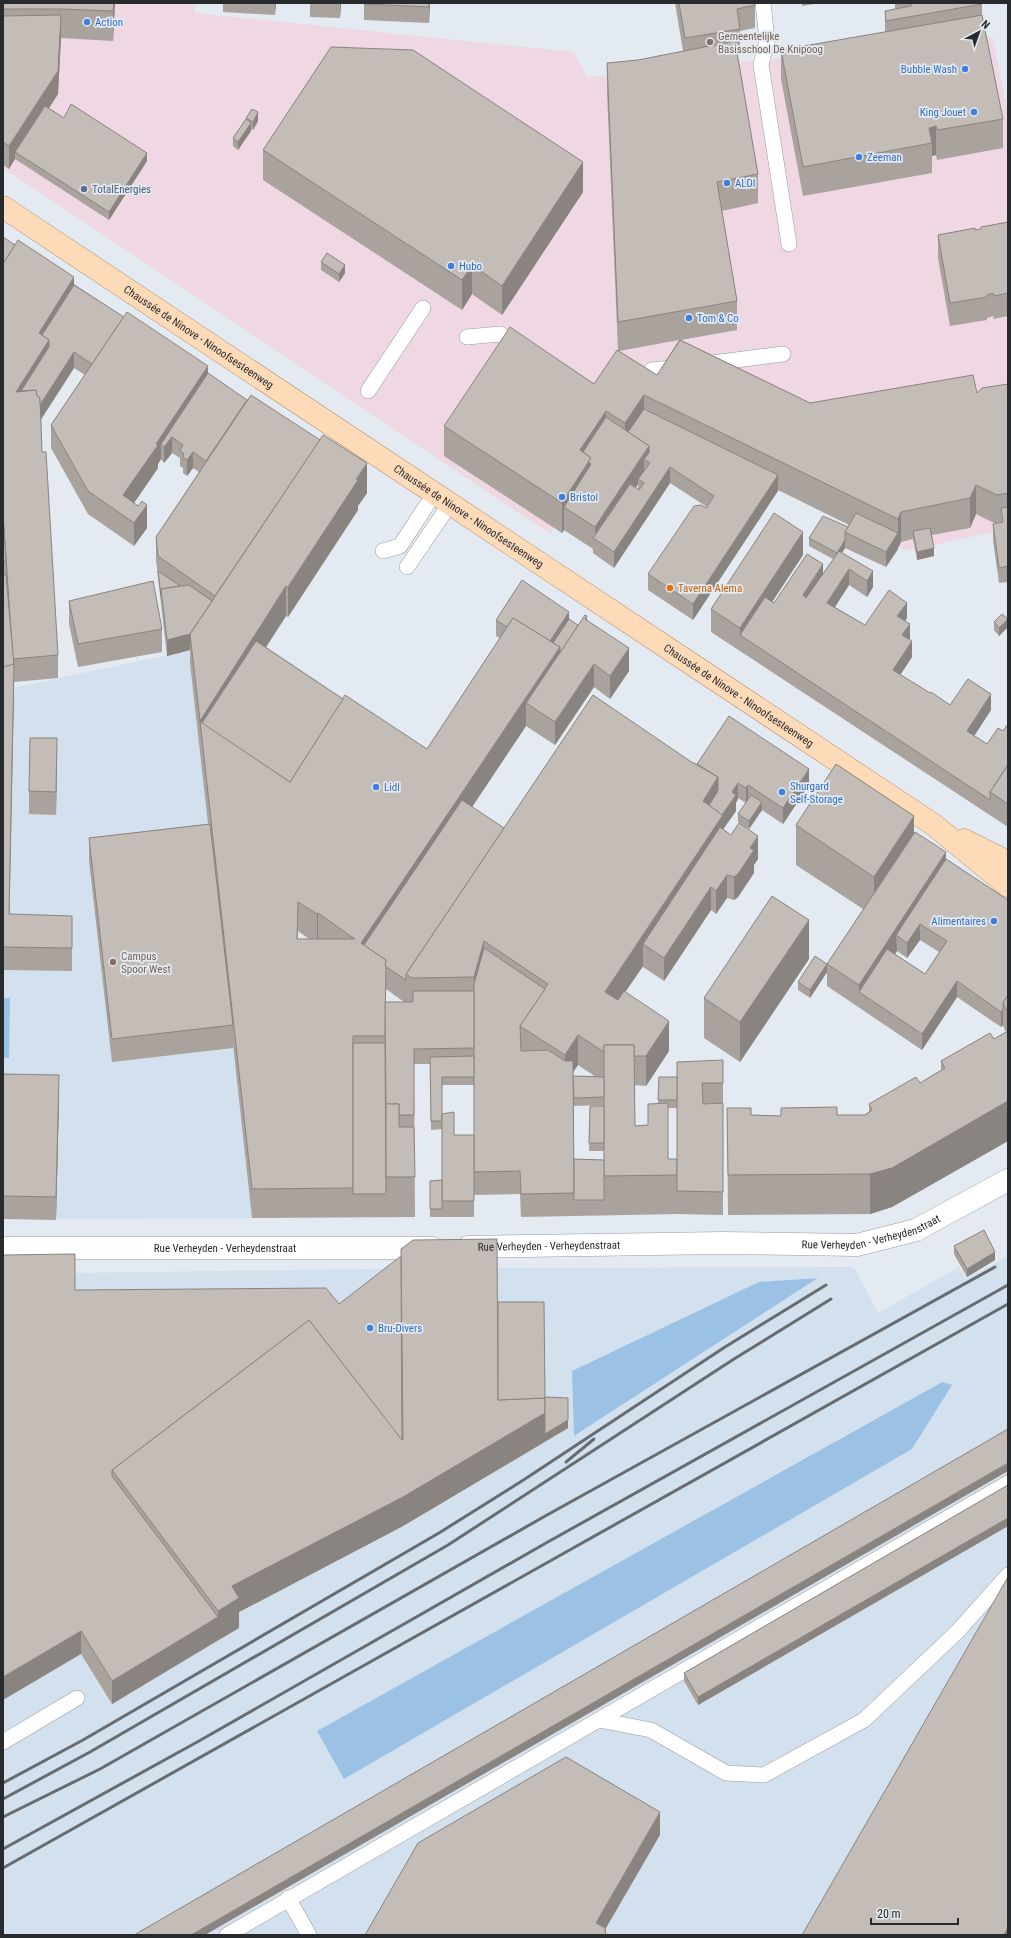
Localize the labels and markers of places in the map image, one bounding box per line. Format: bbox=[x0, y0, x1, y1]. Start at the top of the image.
place label: Action bbox=[95, 16, 123, 29]
marker: Action bbox=[82, 17, 92, 27]
place label: Gemeentelijke Basisschool De Knipoog bbox=[718, 30, 823, 56]
marker: Gemeentelijke Basisschool De Knipoog bbox=[705, 37, 715, 47]
place label: Bubble Wash bbox=[901, 63, 957, 76]
marker: Bubble Wash bbox=[960, 64, 970, 74]
place label: King Jouet bbox=[920, 106, 966, 119]
marker: King Jouet bbox=[969, 107, 979, 117]
place label: Zeeman bbox=[867, 151, 902, 164]
marker: Zeeman bbox=[854, 152, 864, 162]
place label: ALDI bbox=[735, 177, 756, 190]
marker: ALDI bbox=[722, 178, 732, 188]
place label: TotalEnergies bbox=[92, 183, 151, 196]
marker: TotalEnergies bbox=[79, 184, 89, 194]
place label: Hubo bbox=[459, 260, 483, 273]
marker: Hubo bbox=[446, 261, 456, 271]
place label: Tom & Co bbox=[697, 312, 739, 325]
marker: Tom & Co bbox=[684, 313, 694, 323]
place label: Bristol bbox=[570, 491, 598, 504]
marker: Bristol bbox=[557, 492, 567, 502]
place label: Taverna Alema bbox=[678, 582, 742, 595]
marker: Taverna Alema bbox=[665, 583, 675, 593]
place label: Shurgard Self-Storage bbox=[790, 780, 843, 806]
place label: Lidl bbox=[384, 781, 400, 794]
marker: Lidl bbox=[371, 782, 381, 792]
marker: Shurgard Self-Storage bbox=[777, 787, 787, 797]
place label: Alimentaires bbox=[931, 915, 986, 928]
marker: Alimentaires bbox=[989, 916, 999, 926]
place label: Campus Spoor West bbox=[121, 950, 171, 976]
marker: Campus Spoor West bbox=[108, 957, 118, 967]
place label: Bru-Divers bbox=[378, 1322, 422, 1335]
marker: Bru-Divers bbox=[365, 1323, 375, 1333]

